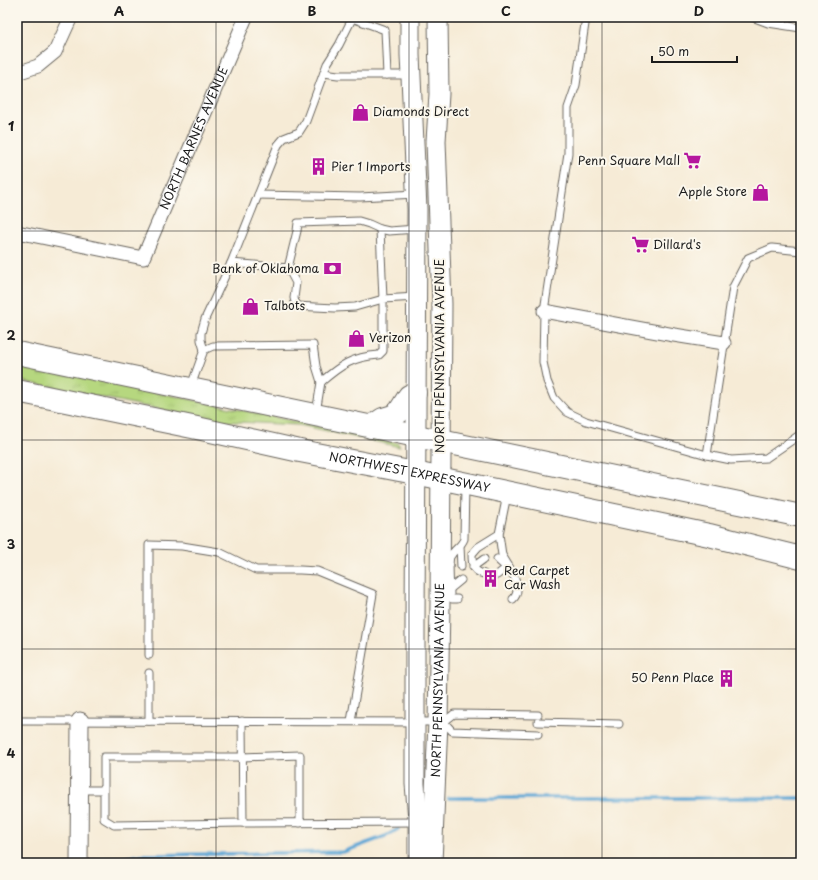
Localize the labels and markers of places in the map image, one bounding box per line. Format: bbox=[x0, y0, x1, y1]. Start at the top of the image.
shop icon: Diamonds Direct bbox=[350, 102, 370, 122]
place label: Diamonds Direct bbox=[373, 102, 470, 120]
place label: Penn Square Mall bbox=[578, 151, 680, 169]
supermarket icon: Penn Square Mall bbox=[683, 151, 703, 171]
building icon: Pier 1 Imports bbox=[308, 157, 328, 177]
place label: Pier 1 Imports bbox=[331, 157, 411, 175]
place label: Apple Store bbox=[678, 182, 747, 200]
shop icon: Apple Store bbox=[750, 182, 770, 202]
supermarket icon: Dillard's bbox=[630, 235, 650, 255]
place label: Dillard's bbox=[653, 235, 701, 253]
place label: Bank of Oklahoma bbox=[212, 259, 320, 277]
bank icon: Bank of Oklahoma bbox=[322, 259, 342, 279]
shop icon: Talbots bbox=[241, 296, 261, 316]
place label: Talbots bbox=[264, 296, 306, 314]
shop icon: Verizon bbox=[346, 328, 366, 348]
place label: Verizon bbox=[369, 328, 411, 346]
place label: Red Carpet Car Wash bbox=[504, 561, 570, 593]
building icon: Red Carpet Car Wash bbox=[481, 568, 501, 588]
place label: 50 Penn Place bbox=[631, 668, 714, 686]
building icon: 50 Penn Place bbox=[717, 668, 737, 688]

